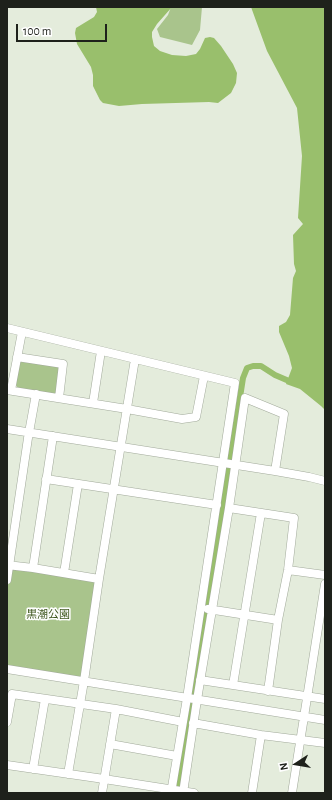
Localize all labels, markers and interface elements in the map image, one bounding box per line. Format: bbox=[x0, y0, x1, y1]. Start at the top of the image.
scale bar bbox=[18, 16, 109, 42]
text: 100 m bbox=[23, 25, 51, 37]
park label: 黒潮公園 bbox=[26, 608, 70, 622]
north arrow bbox=[276, 744, 316, 784]
text: N bbox=[278, 762, 290, 771]

